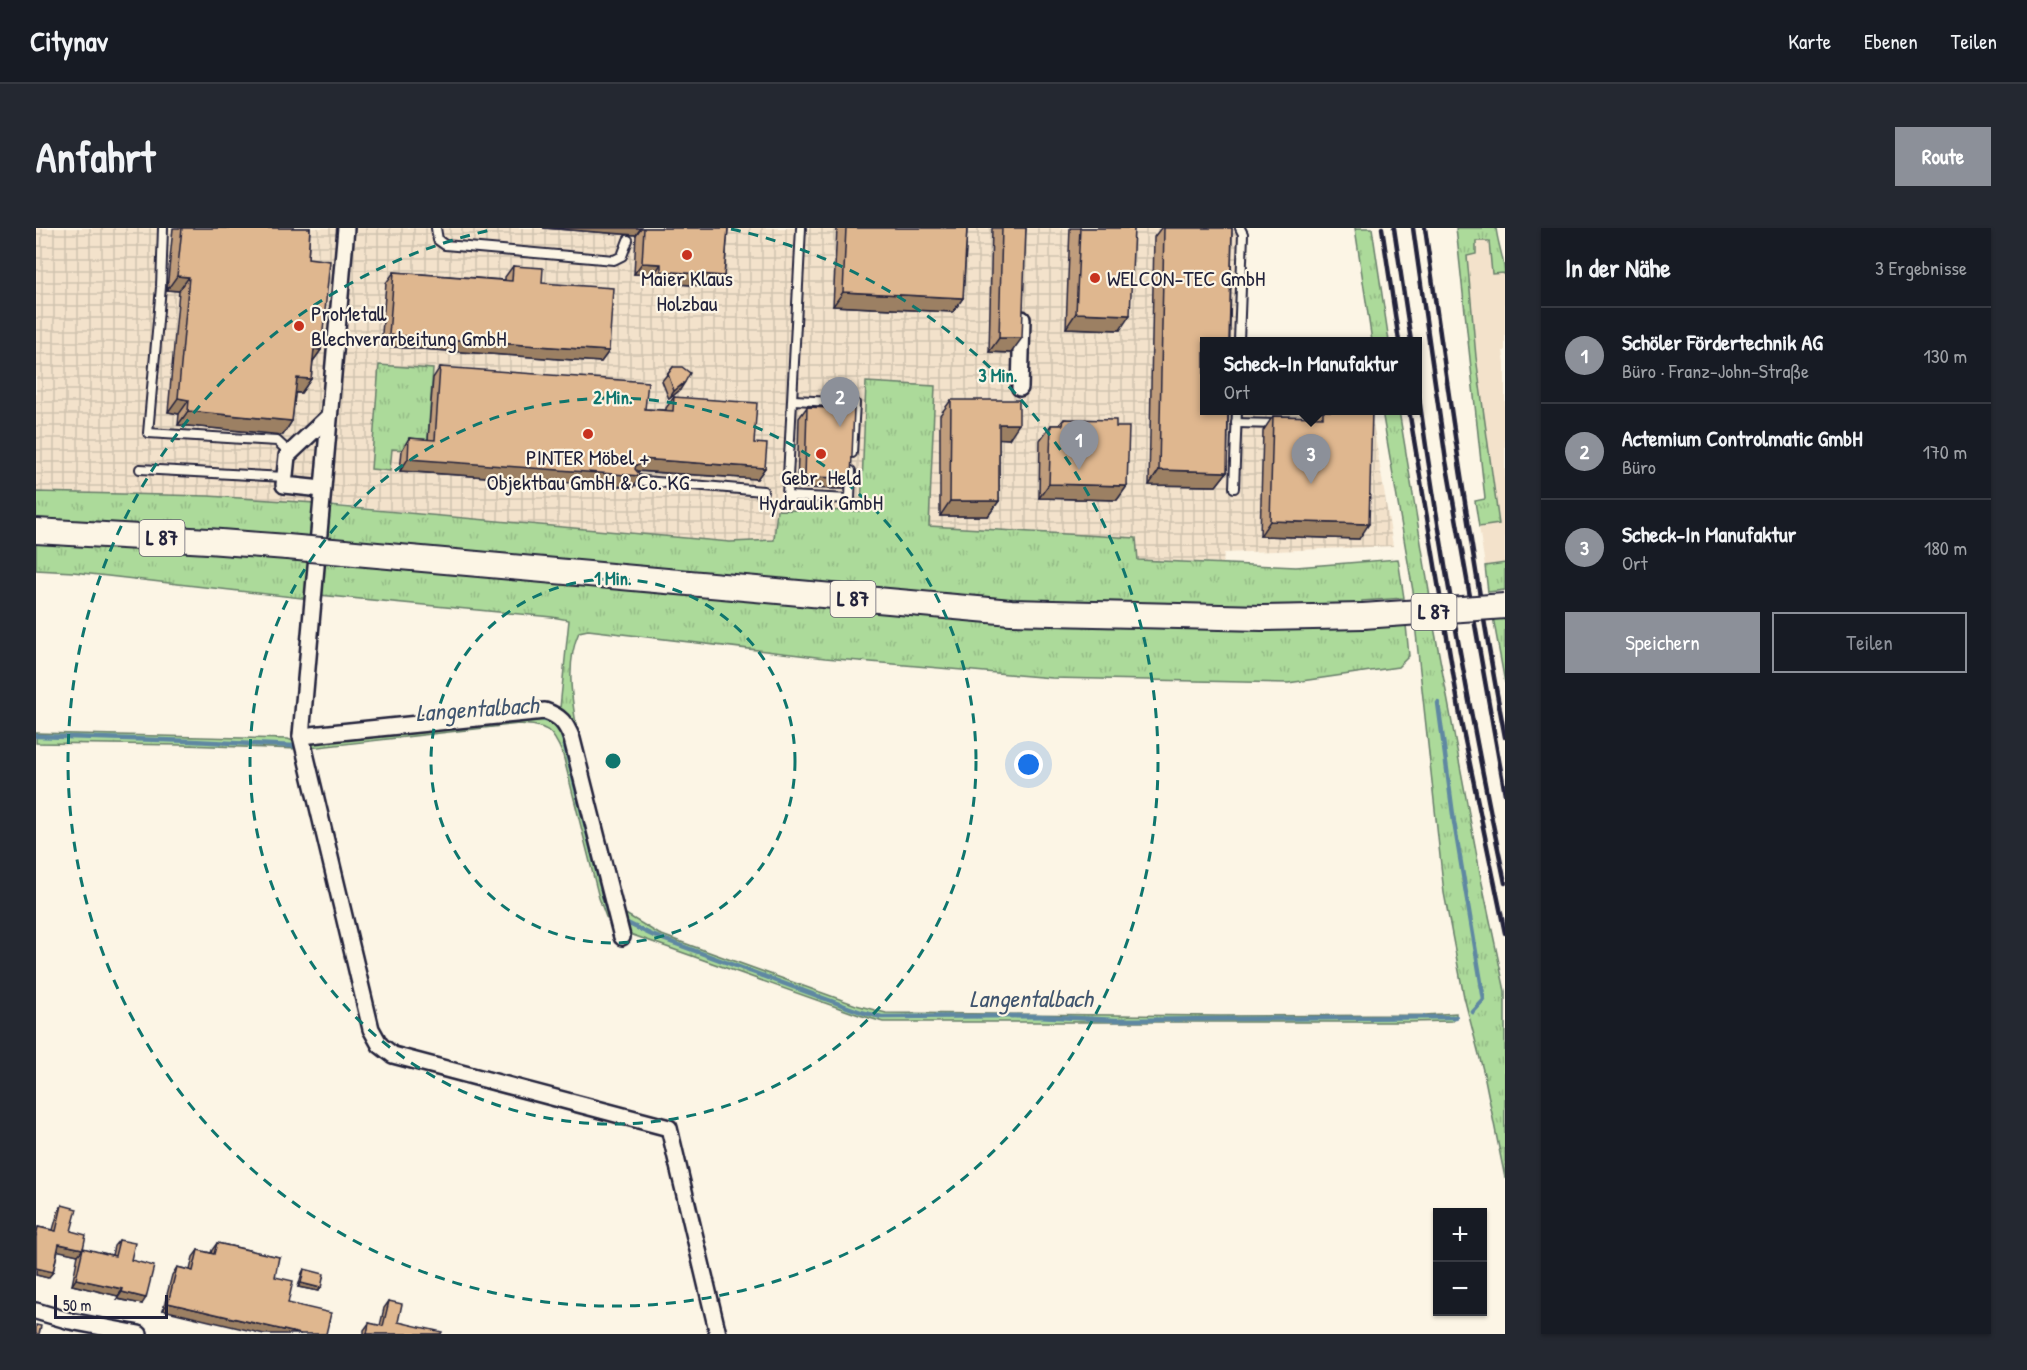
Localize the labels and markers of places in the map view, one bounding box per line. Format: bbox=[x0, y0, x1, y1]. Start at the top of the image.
marker: Maier Klaus Holzbau bbox=[680, 248, 694, 262]
place label: Maier Klaus Holzbau bbox=[641, 263, 733, 318]
place label: WELCON-TEC GmbH bbox=[1107, 263, 1265, 293]
marker: WELCON-TEC GmbH bbox=[1088, 271, 1102, 285]
place label: ProMetall Blechverarbeitung GmbH bbox=[311, 298, 506, 353]
marker: ProMetall Blechverarbeitung GmbH bbox=[292, 319, 306, 333]
pin: 2 bbox=[820, 378, 860, 427]
pin: 1 bbox=[1060, 420, 1098, 470]
marker: PINTER Möbel + Objektbau GmbH & Co. KG bbox=[581, 427, 595, 441]
pin: 3 bbox=[1292, 434, 1330, 484]
place label: PINTER Möbel + Objektbau GmbH & Co. KG bbox=[487, 442, 690, 497]
marker: Gebr. Held Hydraulik GmbH bbox=[814, 447, 828, 461]
place label: Gebr. Held Hydraulik GmbH bbox=[759, 462, 883, 517]
centre of rings bbox=[603, 751, 623, 771]

